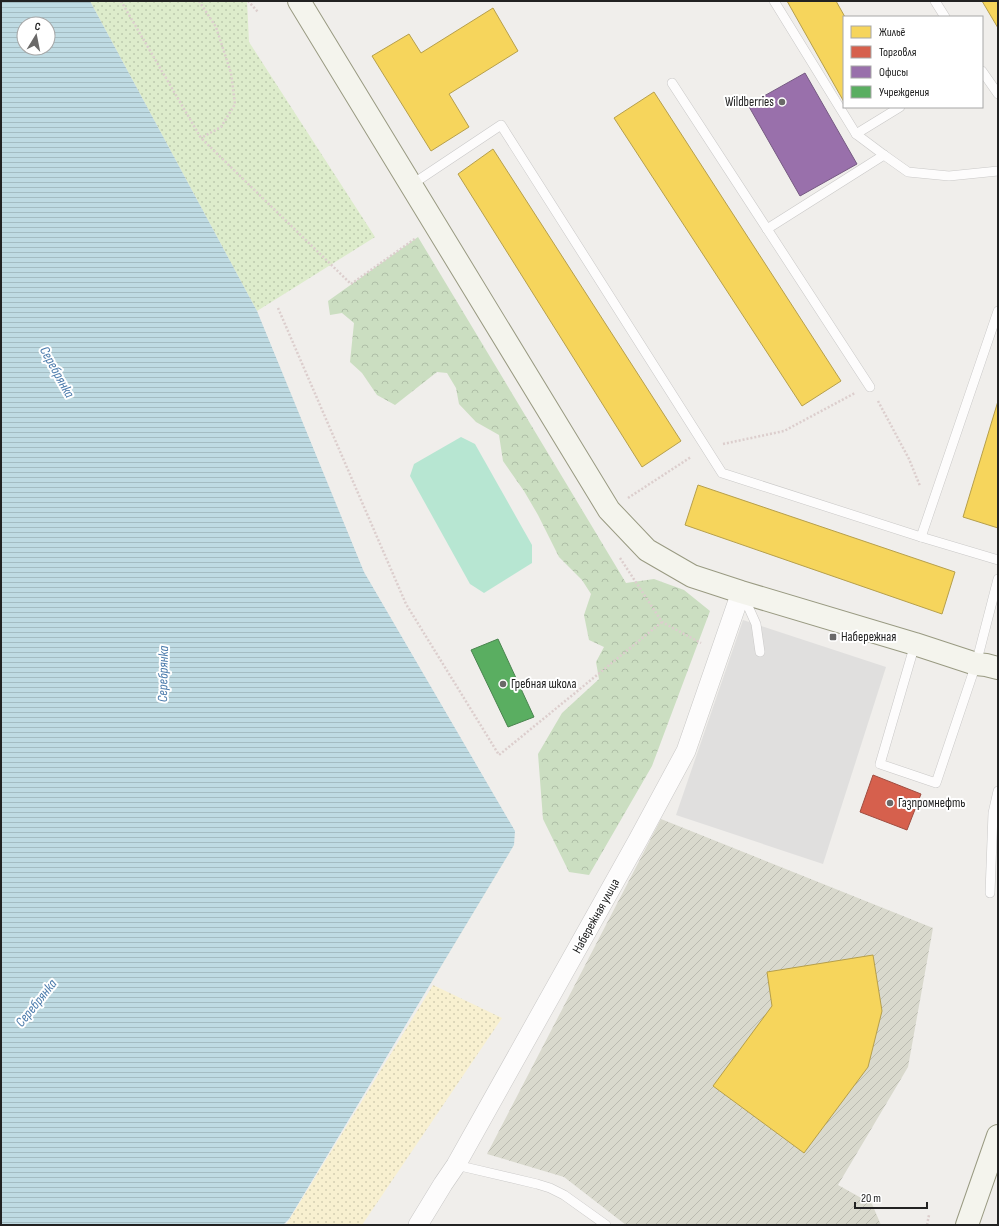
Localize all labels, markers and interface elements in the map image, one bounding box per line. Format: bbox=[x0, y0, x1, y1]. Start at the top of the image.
north arrow bbox=[16, 16, 56, 56]
legend bbox=[843, 16, 983, 108]
text: С bbox=[34, 20, 42, 34]
text: Жильё bbox=[879, 25, 906, 40]
text: Торговля bbox=[879, 45, 917, 60]
text: Офисы bbox=[879, 65, 908, 80]
text: Учреждения bbox=[879, 85, 930, 100]
place label: Wildberries bbox=[725, 94, 774, 110]
marker: Wildberries bbox=[777, 97, 787, 107]
water label: Серебрянка bbox=[36, 343, 78, 401]
place label: Набережная bbox=[841, 629, 896, 645]
marker: Набережная bbox=[828, 632, 838, 642]
water label: Серебрянка bbox=[154, 645, 172, 702]
place label: Гребная школа bbox=[511, 676, 577, 692]
marker: Гребная школа bbox=[498, 679, 508, 689]
place label: Газпромнефть bbox=[898, 795, 965, 811]
marker: Газпромнефть bbox=[885, 798, 895, 808]
street label: Набережная улица bbox=[569, 876, 623, 956]
water label: Серебрянка bbox=[12, 976, 61, 1030]
scale bar bbox=[855, 1184, 927, 1210]
text: 20 m bbox=[861, 1191, 881, 1206]

